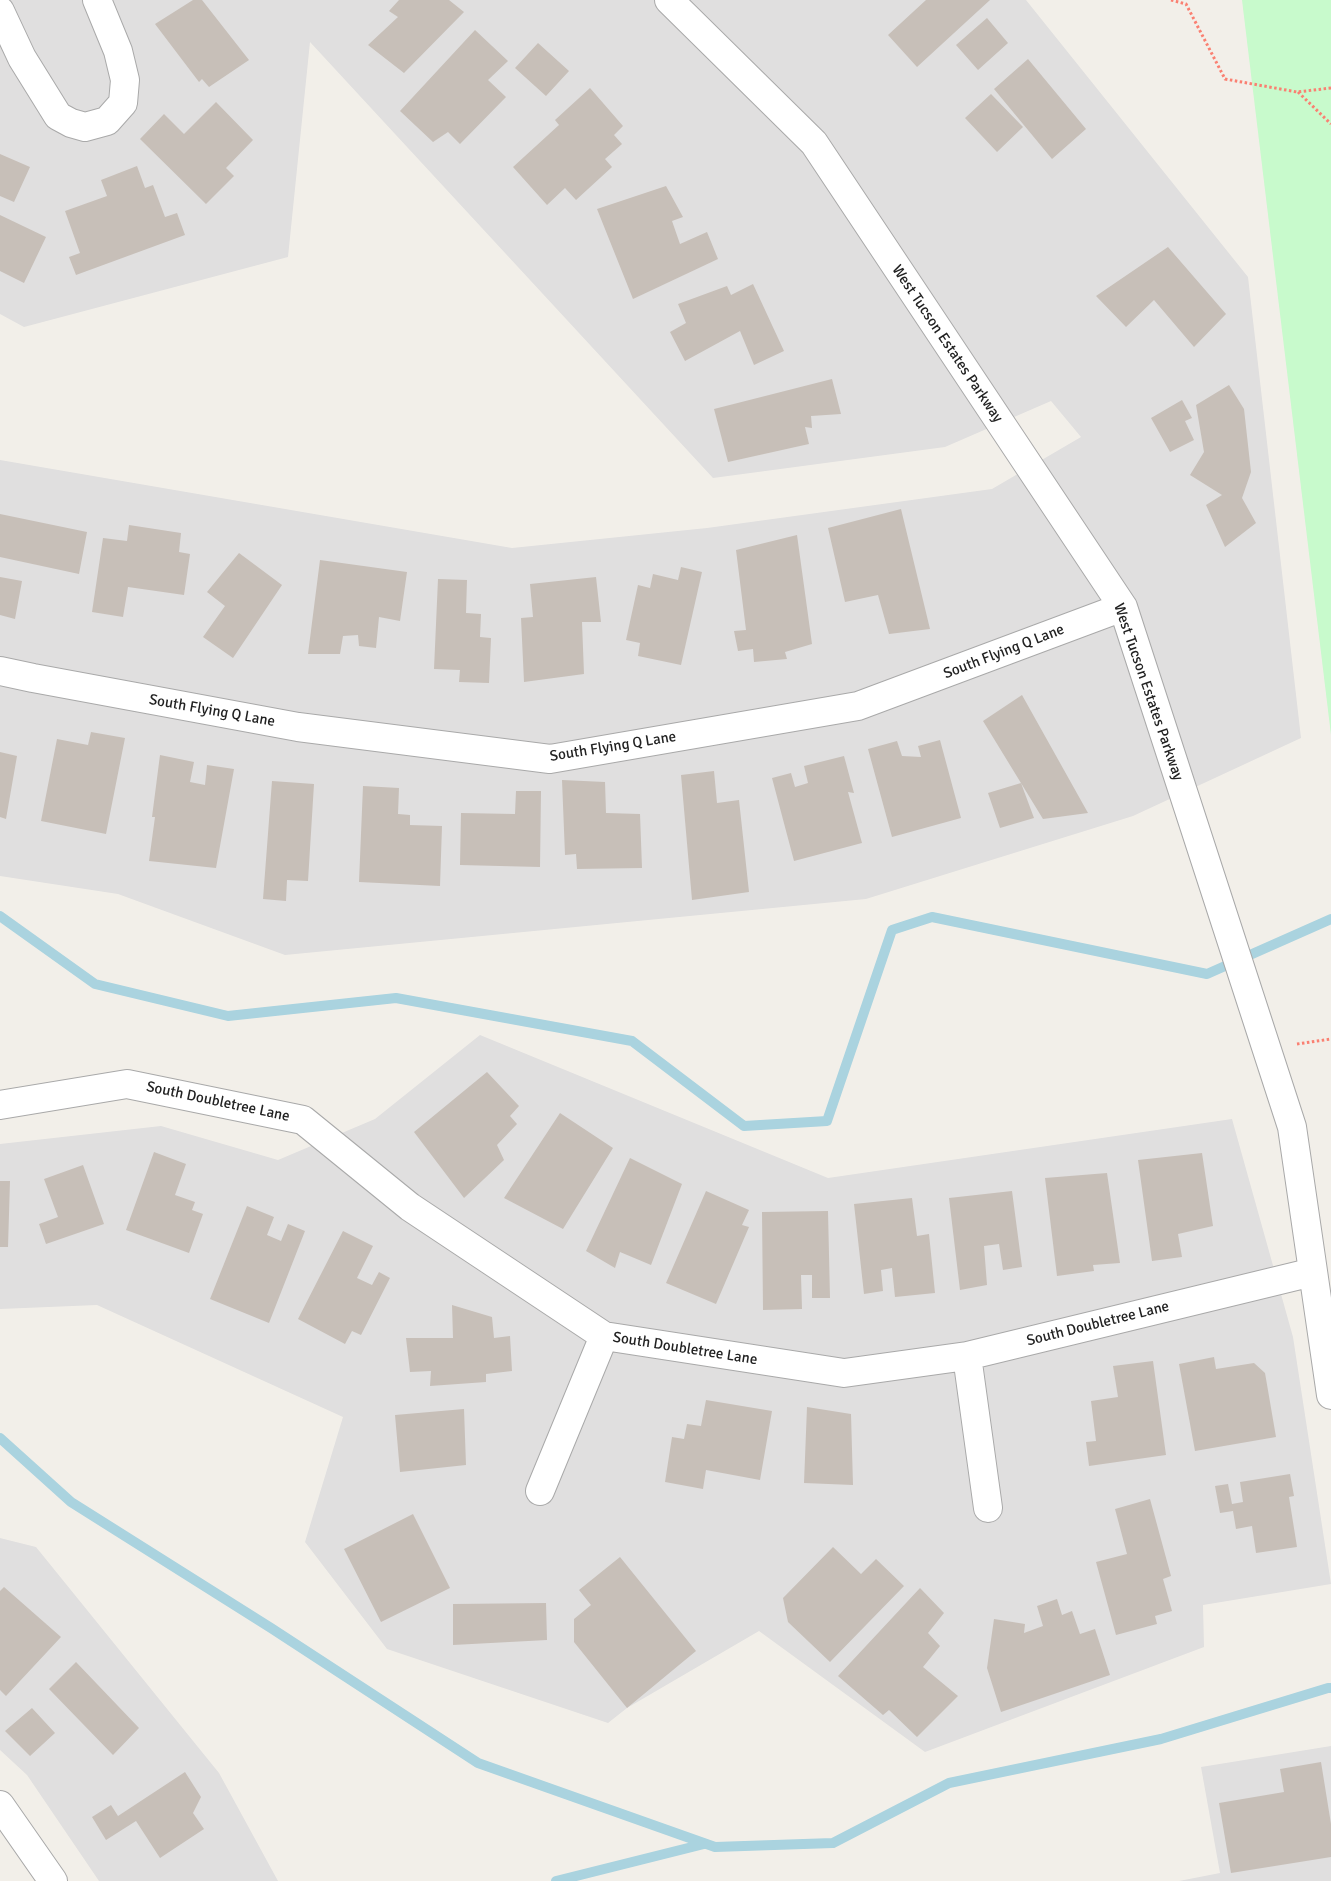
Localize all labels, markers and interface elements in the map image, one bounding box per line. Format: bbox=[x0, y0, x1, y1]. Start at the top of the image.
street label: West Tucson Estates Parkway bbox=[887, 262, 1007, 426]
street label: West Tucson Estates Parkway bbox=[1109, 601, 1187, 783]
street label: South Flying Q Lane bbox=[941, 621, 1067, 683]
street label: South Flying Q Lane bbox=[148, 691, 276, 731]
street label: South Flying Q Lane bbox=[548, 728, 678, 766]
street label: South Doubletree Lane bbox=[145, 1078, 291, 1126]
street label: South Doubletree Lane bbox=[1025, 1298, 1171, 1350]
street label: South Doubletree Lane bbox=[611, 1329, 759, 1369]

